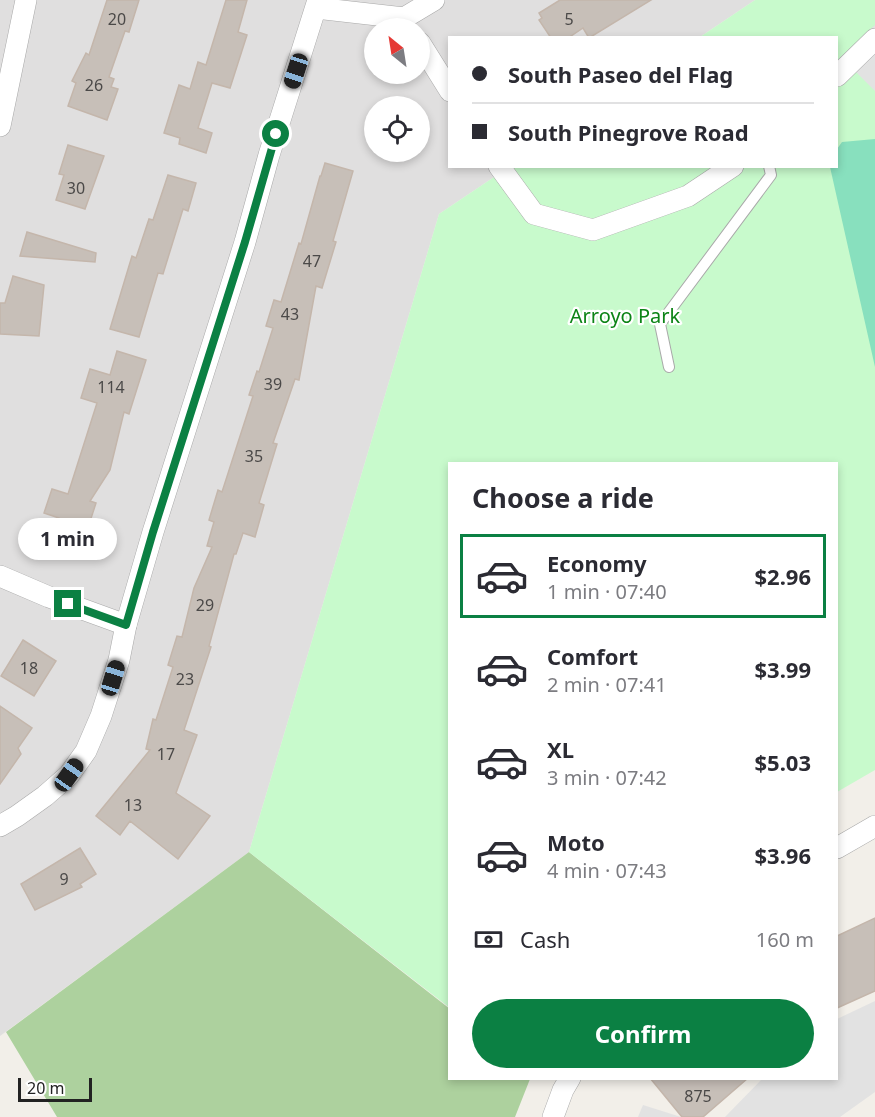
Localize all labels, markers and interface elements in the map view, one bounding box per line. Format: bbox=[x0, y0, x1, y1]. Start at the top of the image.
house number: 20 bbox=[108, 8, 126, 30]
house number: 5 bbox=[564, 8, 574, 30]
north arrow bbox=[364, 18, 430, 84]
map controls bbox=[364, 18, 430, 162]
car bbox=[282, 51, 310, 91]
text: South Paseo del Flag bbox=[508, 59, 733, 89]
house number: 26 bbox=[85, 74, 103, 96]
button: locate bbox=[364, 96, 430, 162]
text: South Pinegrove Road bbox=[508, 117, 749, 147]
route start bbox=[262, 120, 289, 147]
house number: 30 bbox=[67, 177, 85, 199]
house number: 47 bbox=[303, 250, 321, 272]
park label: Arroyo Park bbox=[570, 302, 680, 329]
house number: 43 bbox=[281, 303, 299, 325]
house number: 39 bbox=[264, 373, 282, 395]
house number: 114 bbox=[97, 376, 125, 398]
house number: 35 bbox=[245, 445, 263, 467]
text: Choose a ride bbox=[472, 479, 654, 516]
callout: 1 min bbox=[19, 517, 118, 559]
text: 1 min bbox=[40, 525, 95, 552]
text: Economy bbox=[547, 548, 646, 578]
icon: car bbox=[475, 549, 529, 603]
text: $2.96 bbox=[754, 561, 811, 591]
text: 1 min · 07:40 bbox=[547, 578, 667, 605]
route end bbox=[54, 590, 81, 617]
house number: 29 bbox=[196, 594, 214, 616]
text: Comfort bbox=[547, 641, 638, 671]
icon: car bbox=[475, 642, 529, 696]
text: $3.99 bbox=[754, 654, 811, 684]
house number: 18 bbox=[20, 657, 38, 679]
car bbox=[99, 658, 127, 698]
house number: 23 bbox=[176, 668, 194, 690]
text: 2 min · 07:41 bbox=[547, 671, 667, 698]
text: XL bbox=[547, 734, 574, 764]
icon: car bbox=[475, 735, 529, 789]
house number: 17 bbox=[157, 743, 175, 765]
text: $5.03 bbox=[754, 747, 811, 777]
car bbox=[51, 755, 87, 795]
text: 3 min · 07:42 bbox=[547, 764, 667, 791]
house number: 13 bbox=[124, 794, 142, 816]
text: Moto bbox=[547, 827, 605, 857]
icon: car bbox=[475, 828, 529, 882]
text: $3.96 bbox=[754, 840, 811, 870]
text: 4 min · 07:43 bbox=[547, 857, 667, 884]
house number: 9 bbox=[59, 868, 69, 890]
icon: cash bbox=[472, 923, 505, 956]
text: Cash bbox=[520, 924, 570, 954]
text: 160 m bbox=[756, 926, 814, 953]
button: Confirm bbox=[472, 999, 814, 1068]
scale bar bbox=[18, 1075, 92, 1102]
text: 20 m bbox=[27, 1077, 64, 1099]
house number: 875 bbox=[684, 1085, 712, 1107]

